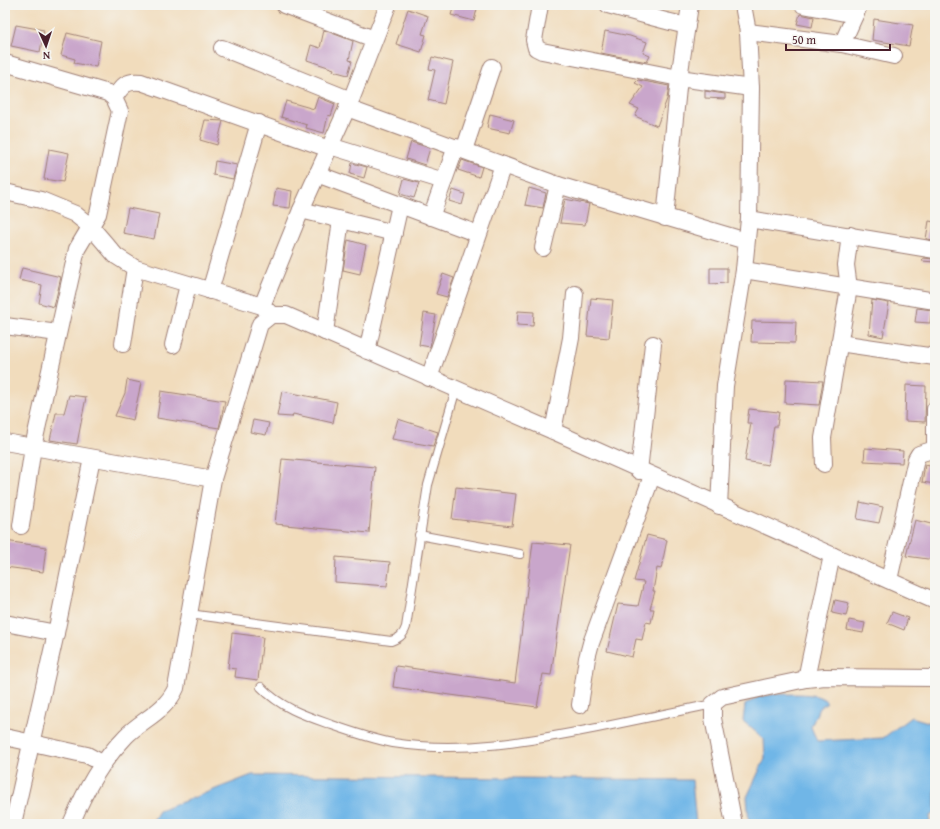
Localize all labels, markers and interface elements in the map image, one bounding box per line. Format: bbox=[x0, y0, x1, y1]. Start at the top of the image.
north arrow bbox=[26, 26, 66, 66]
scale bar bbox=[786, 26, 890, 52]
text: 50 m bbox=[792, 31, 816, 48]
text: N bbox=[42, 48, 51, 64]

